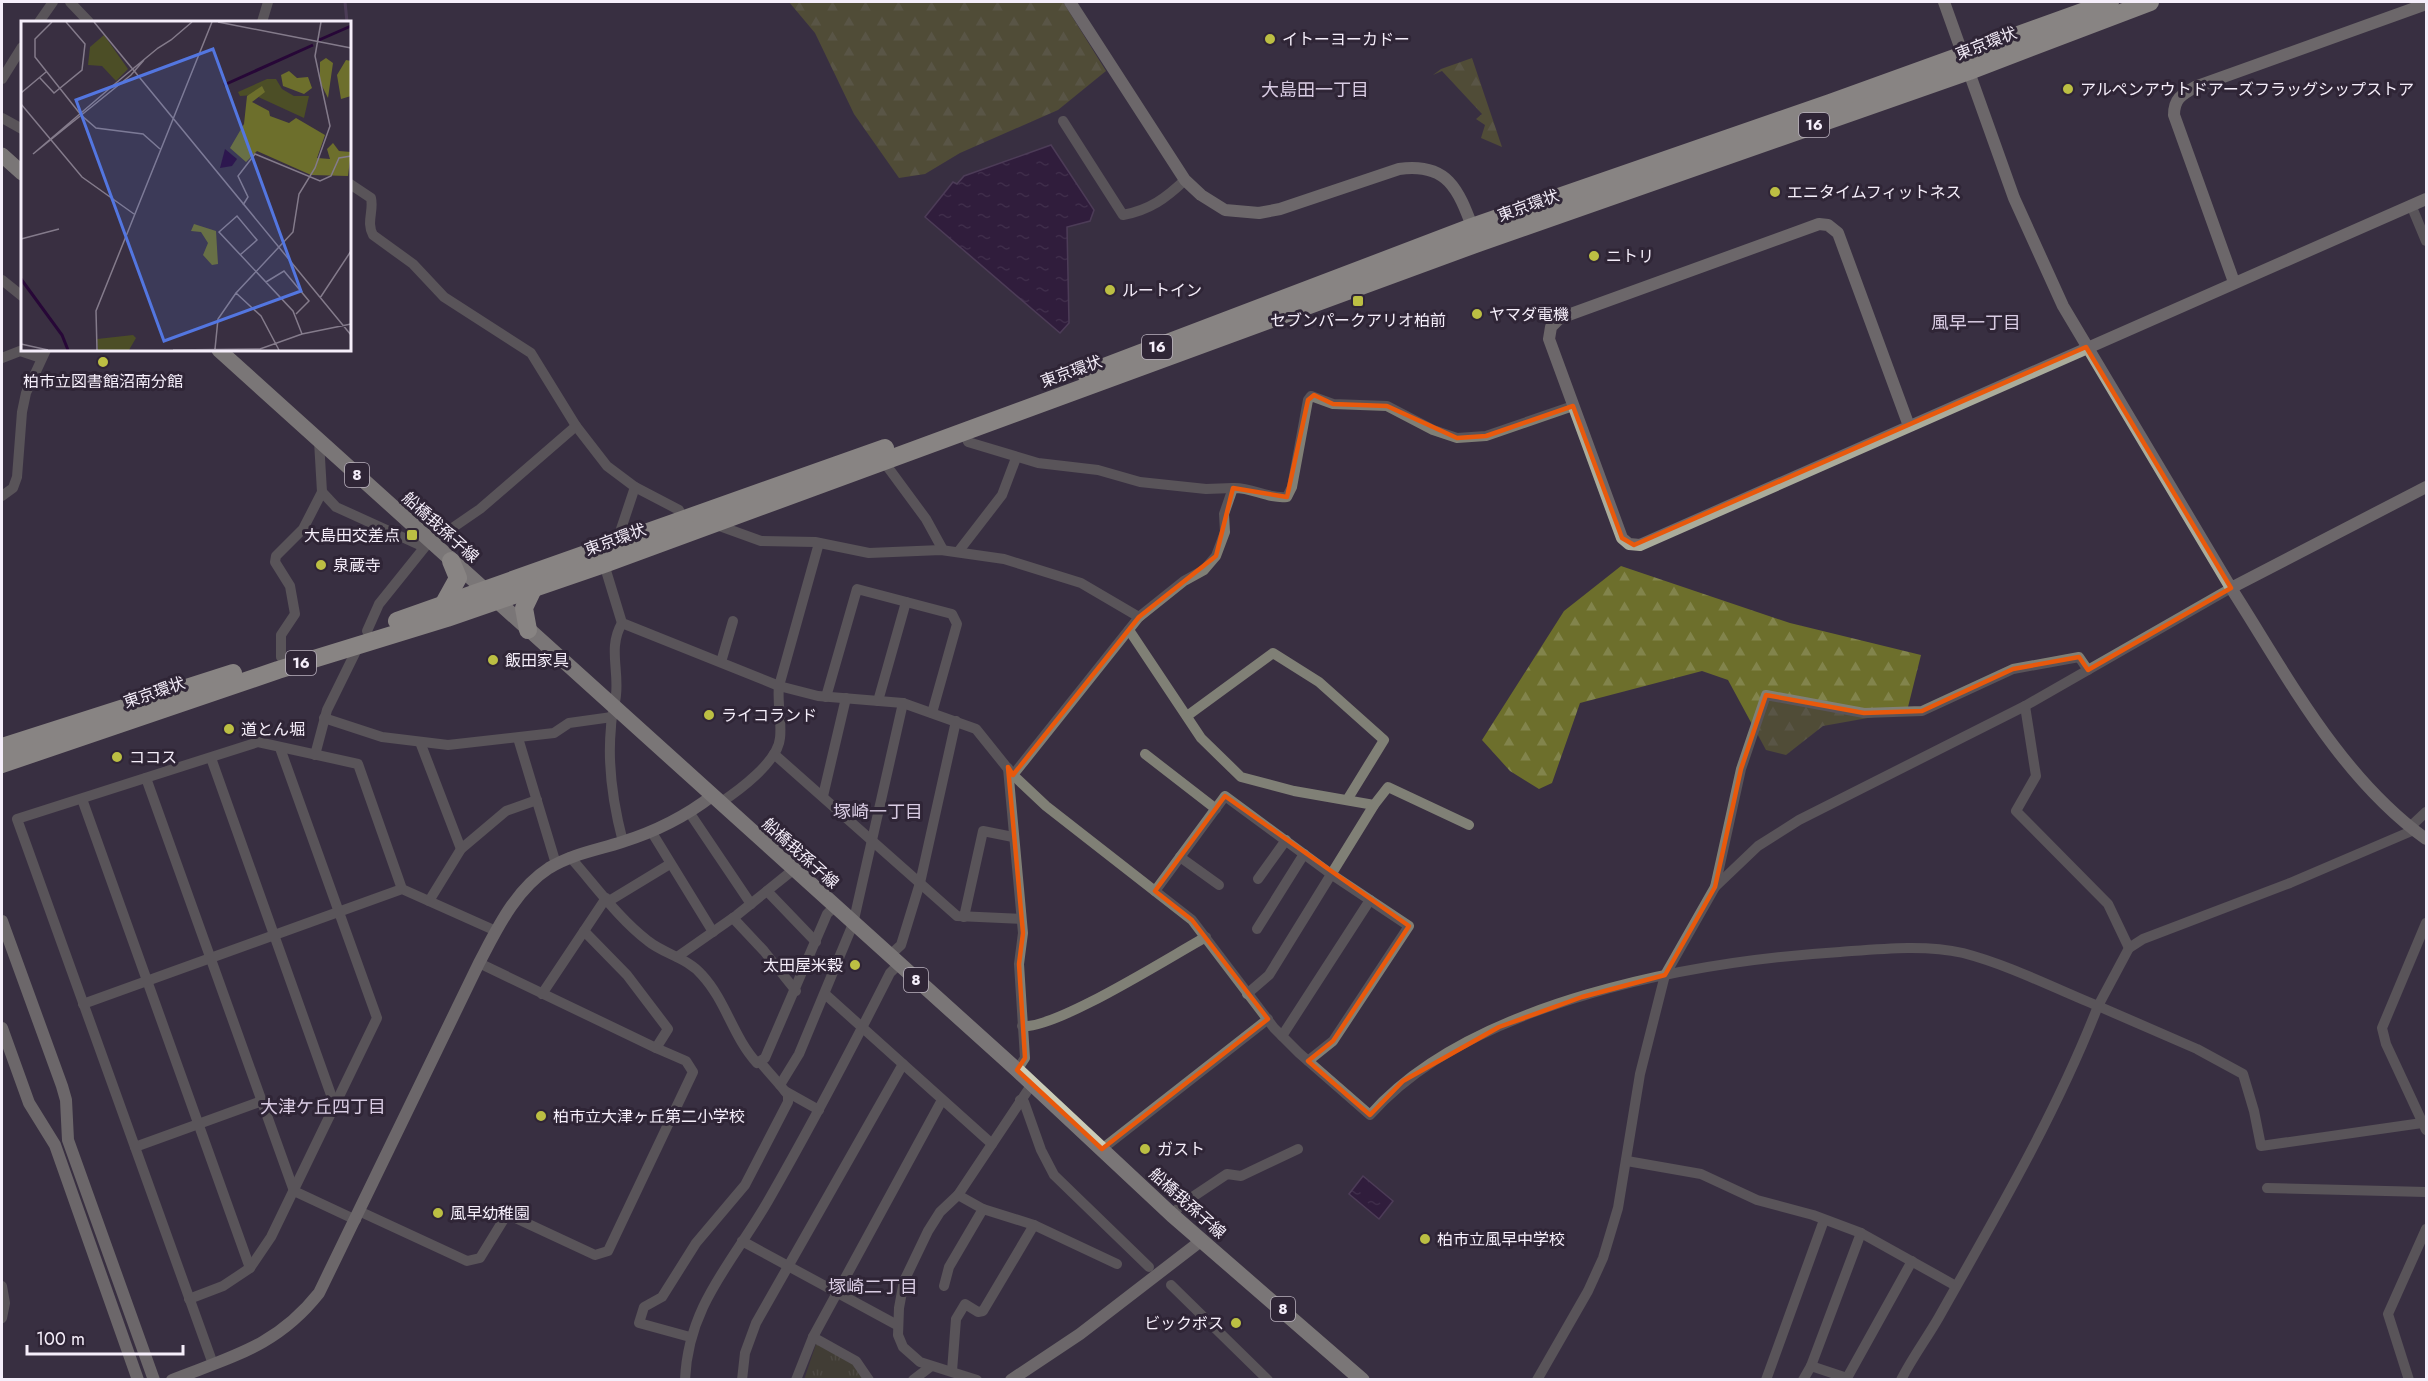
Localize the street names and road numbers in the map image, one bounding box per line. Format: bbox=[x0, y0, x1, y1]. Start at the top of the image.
street label: 東京環状 bbox=[1952, 21, 2020, 66]
road number: 16 bbox=[1799, 113, 1829, 137]
street label: 東京環状 bbox=[1494, 184, 1562, 227]
road number: 16 bbox=[1142, 335, 1172, 359]
street label: 東京環状 bbox=[1037, 350, 1105, 393]
road number: 8 bbox=[345, 463, 369, 487]
street label: 船橋我孫子線 bbox=[397, 487, 484, 568]
street label: 東京環状 bbox=[581, 518, 649, 561]
road number: 16 bbox=[286, 651, 316, 675]
street label: 東京環状 bbox=[120, 671, 188, 714]
street label: 船橋我孫子線 bbox=[757, 813, 844, 894]
road number: 8 bbox=[904, 968, 928, 992]
street label: 船橋我孫子線 bbox=[1144, 1163, 1231, 1244]
road number: 8 bbox=[1271, 1297, 1295, 1321]

